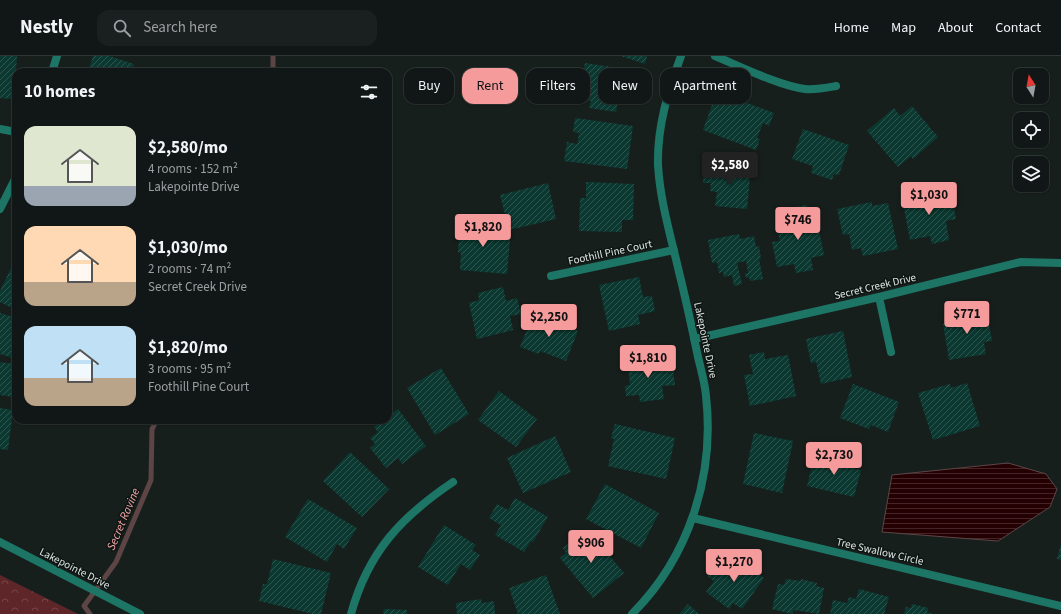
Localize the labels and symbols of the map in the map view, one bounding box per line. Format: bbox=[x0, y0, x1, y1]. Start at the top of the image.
north arrow bbox=[1013, 68, 1049, 104]
pin: $2,580 bbox=[697, 152, 763, 186]
pin: $1,030 bbox=[896, 182, 962, 216]
pin: $746 bbox=[774, 207, 822, 241]
pin: $1,820 bbox=[450, 214, 516, 248]
street label: Foothill Pine Court bbox=[567, 236, 654, 269]
street label: Secret Creek Drive bbox=[833, 270, 918, 303]
street label: Lakepointe Drive bbox=[690, 301, 721, 380]
pin: $771 bbox=[943, 301, 991, 335]
pin: $2,250 bbox=[516, 304, 582, 338]
pin: $1,810 bbox=[615, 345, 681, 379]
pin: $2,730 bbox=[801, 442, 867, 476]
water label: Secret Ravine bbox=[103, 485, 144, 553]
pin: $906 bbox=[567, 530, 615, 564]
street label: Tree Swallow Circle bbox=[835, 534, 925, 569]
street label: Lakepointe Drive bbox=[37, 544, 113, 593]
pin: $1,270 bbox=[701, 549, 767, 583]

